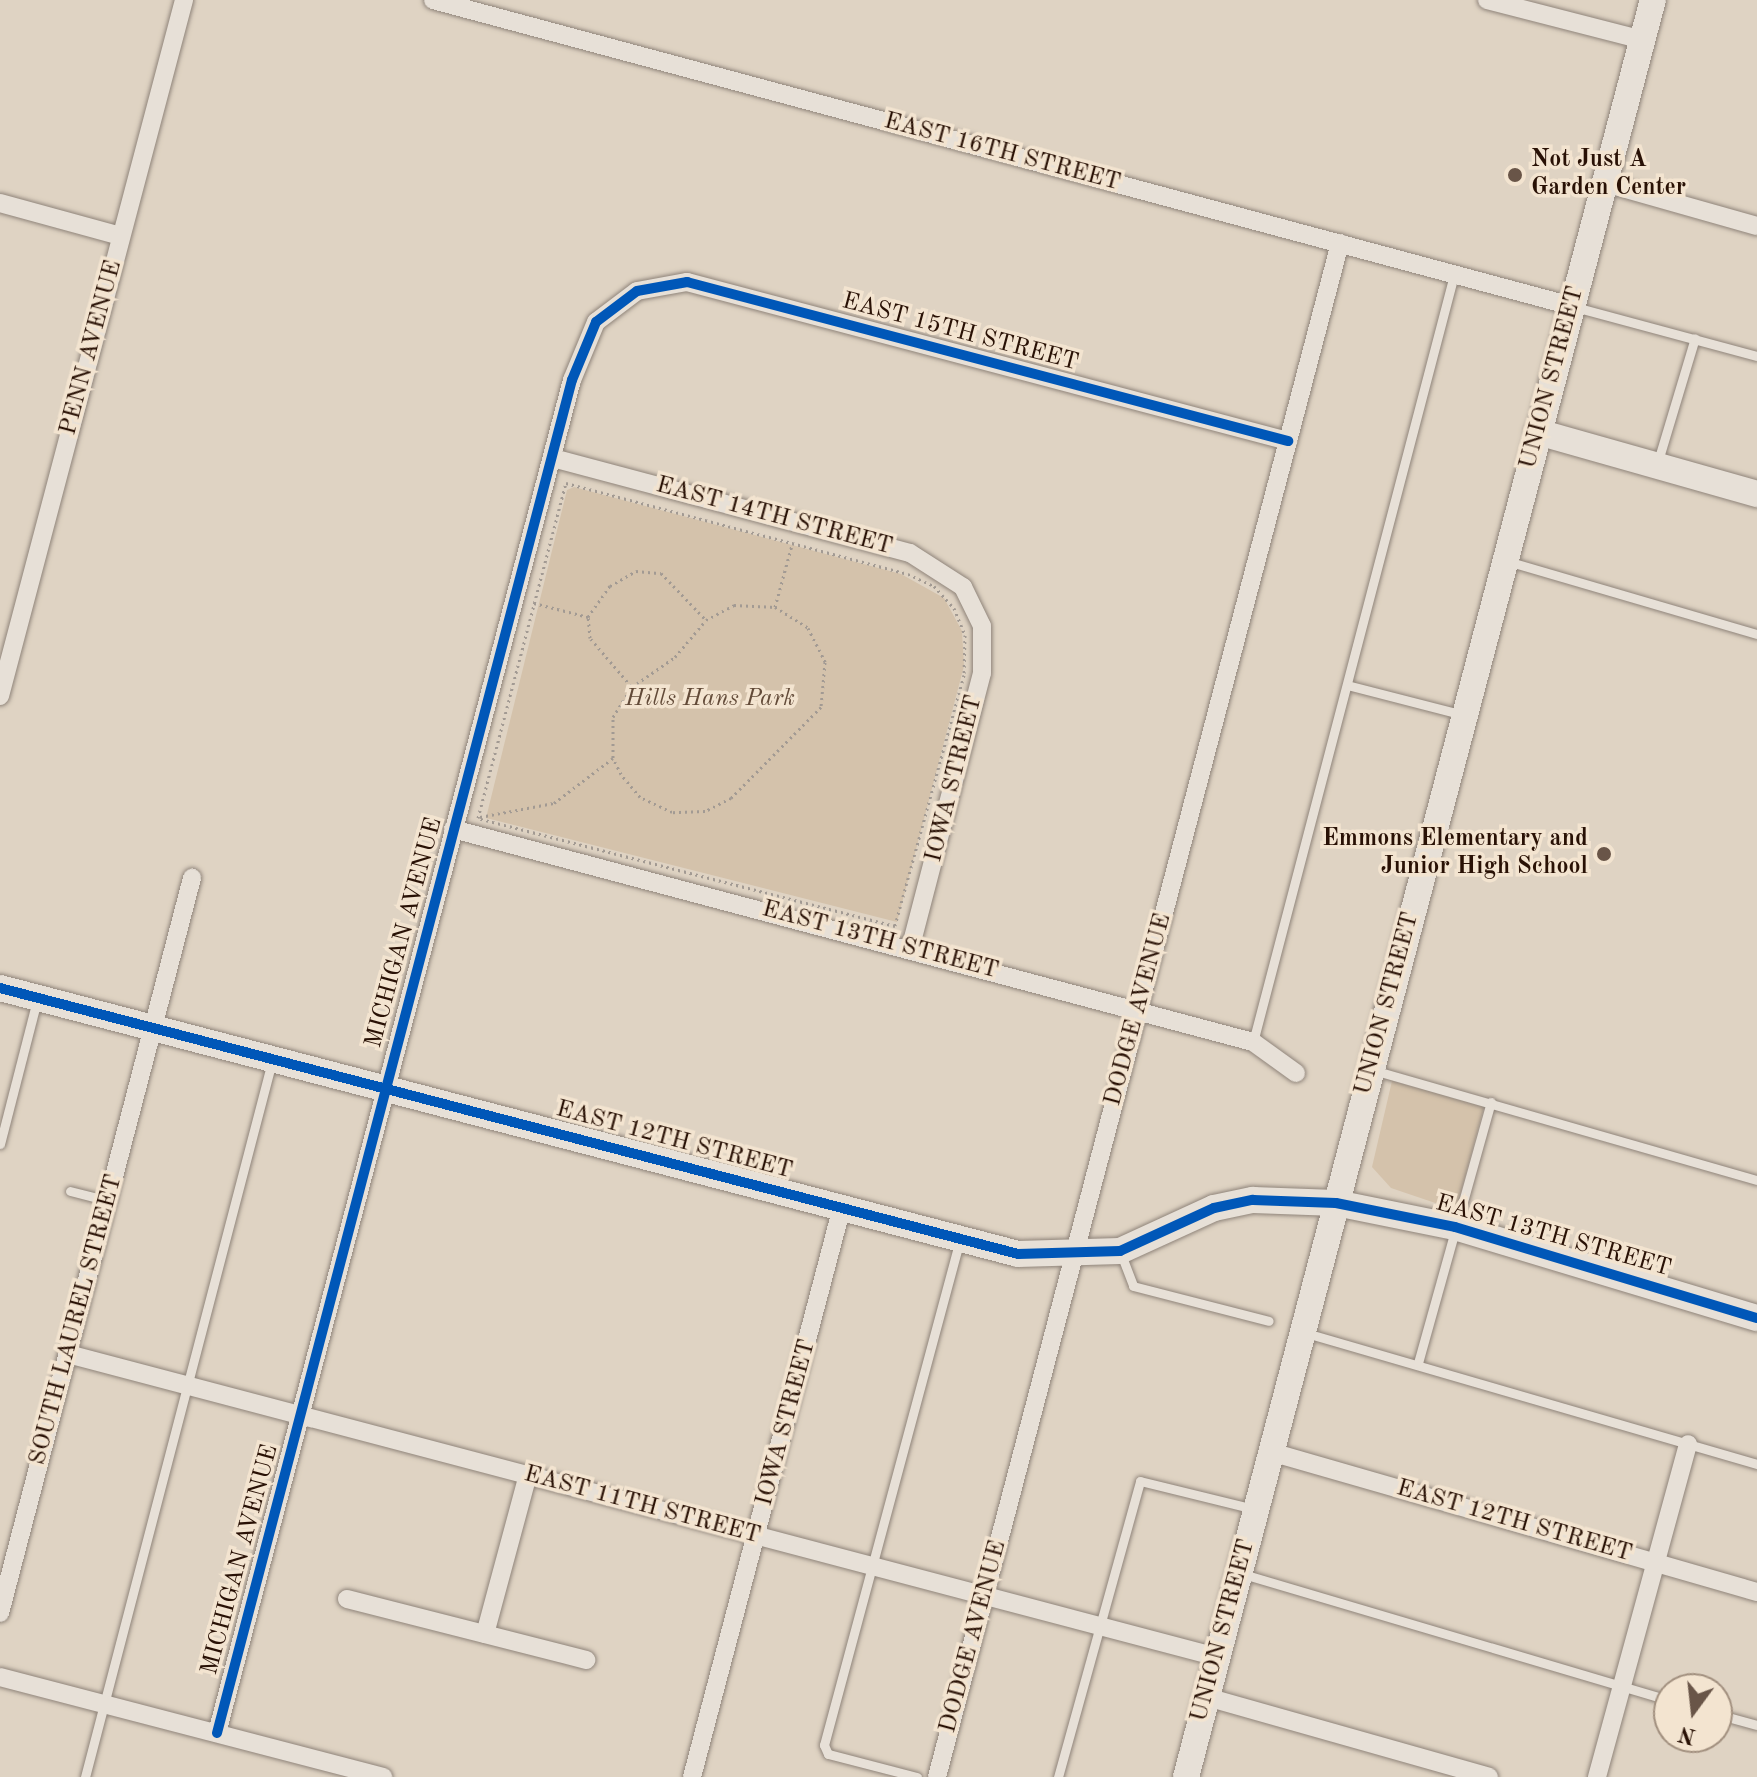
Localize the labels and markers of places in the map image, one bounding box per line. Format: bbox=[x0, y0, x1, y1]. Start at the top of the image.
place label: Not Just A Garden Center bbox=[1531, 147, 1686, 203]
marker: Not Just A Garden Center bbox=[1506, 166, 1524, 184]
place label: Emmons Elementary and Junior High School bbox=[1322, 826, 1588, 882]
marker: Emmons Elementary and Junior High School bbox=[1595, 845, 1613, 863]

